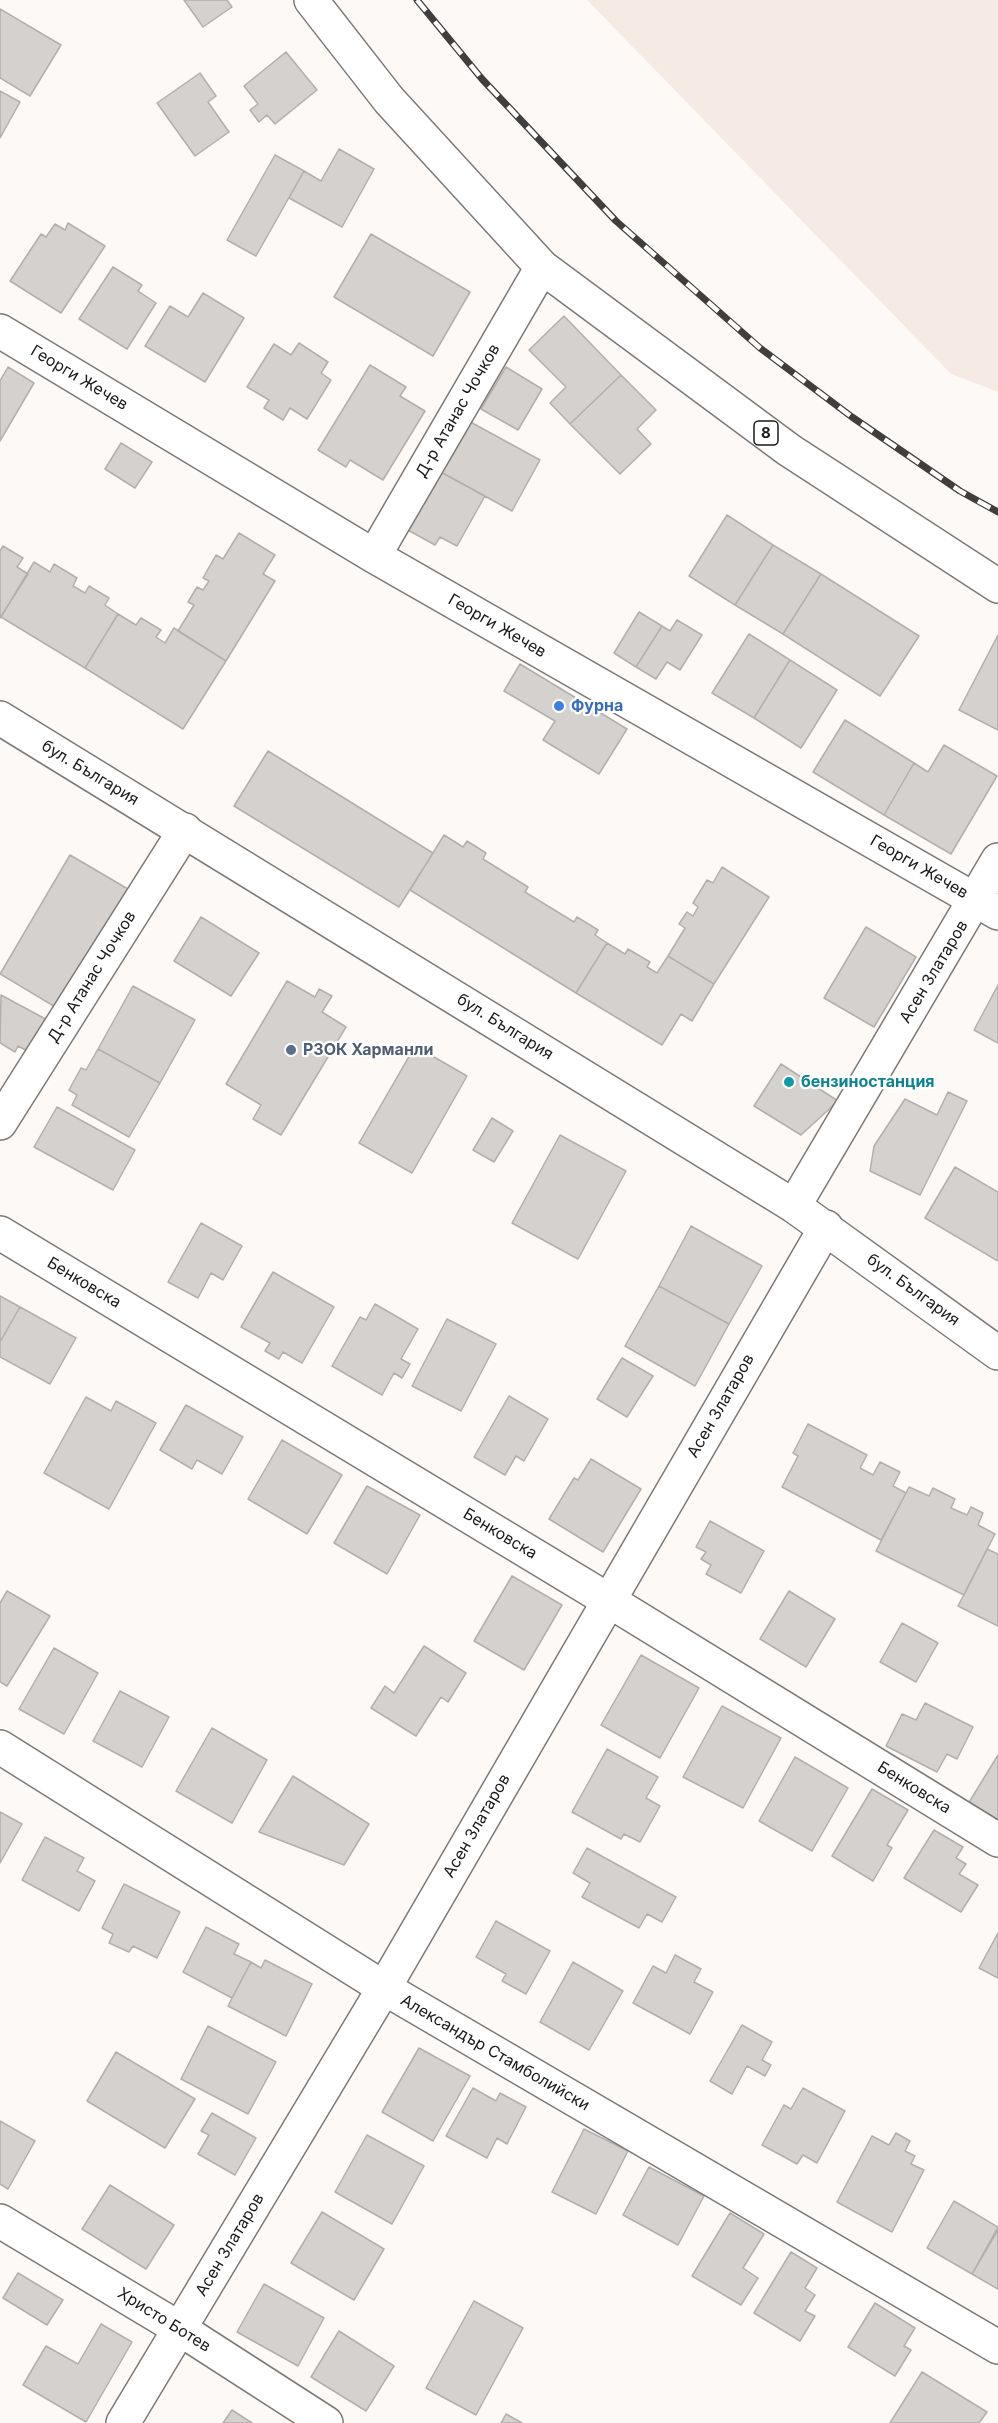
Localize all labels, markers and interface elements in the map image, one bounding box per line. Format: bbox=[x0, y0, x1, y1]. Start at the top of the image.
street label: Георги Жечев bbox=[27, 341, 131, 415]
street label: Д-р Атанас Чочков bbox=[412, 341, 504, 481]
road number: 8 bbox=[754, 421, 778, 445]
street label: Георги Жечев bbox=[445, 590, 549, 662]
place label: Фурна bbox=[571, 696, 623, 716]
marker: Фурна bbox=[552, 699, 566, 713]
street label: бул. България bbox=[38, 736, 142, 810]
street label: Георги Жечев bbox=[867, 831, 971, 903]
street label: Д-р Атанас Чочков bbox=[44, 908, 140, 1046]
street label: Асен Златаров bbox=[896, 917, 972, 1027]
street label: бул. България bbox=[453, 990, 557, 1064]
place label: РЗОК Харманли bbox=[303, 1040, 433, 1060]
marker: РЗОК Харманли bbox=[284, 1043, 298, 1057]
place label: бензиностанция bbox=[801, 1072, 935, 1092]
marker: бензиностанция bbox=[782, 1075, 796, 1089]
street label: бул. България bbox=[863, 1250, 963, 1330]
street label: Бенковска bbox=[44, 1253, 124, 1313]
street label: Асен Златаров bbox=[684, 1351, 758, 1461]
street label: Бенковска bbox=[460, 1504, 540, 1564]
street label: Бенковска bbox=[874, 1758, 954, 1818]
street label: Асен Златаров bbox=[440, 1771, 514, 1881]
street label: Александър Стамболийски bbox=[397, 1991, 593, 2115]
street label: Асен Златаров bbox=[192, 2190, 268, 2300]
street label: Христо Ботев bbox=[114, 2284, 214, 2356]

